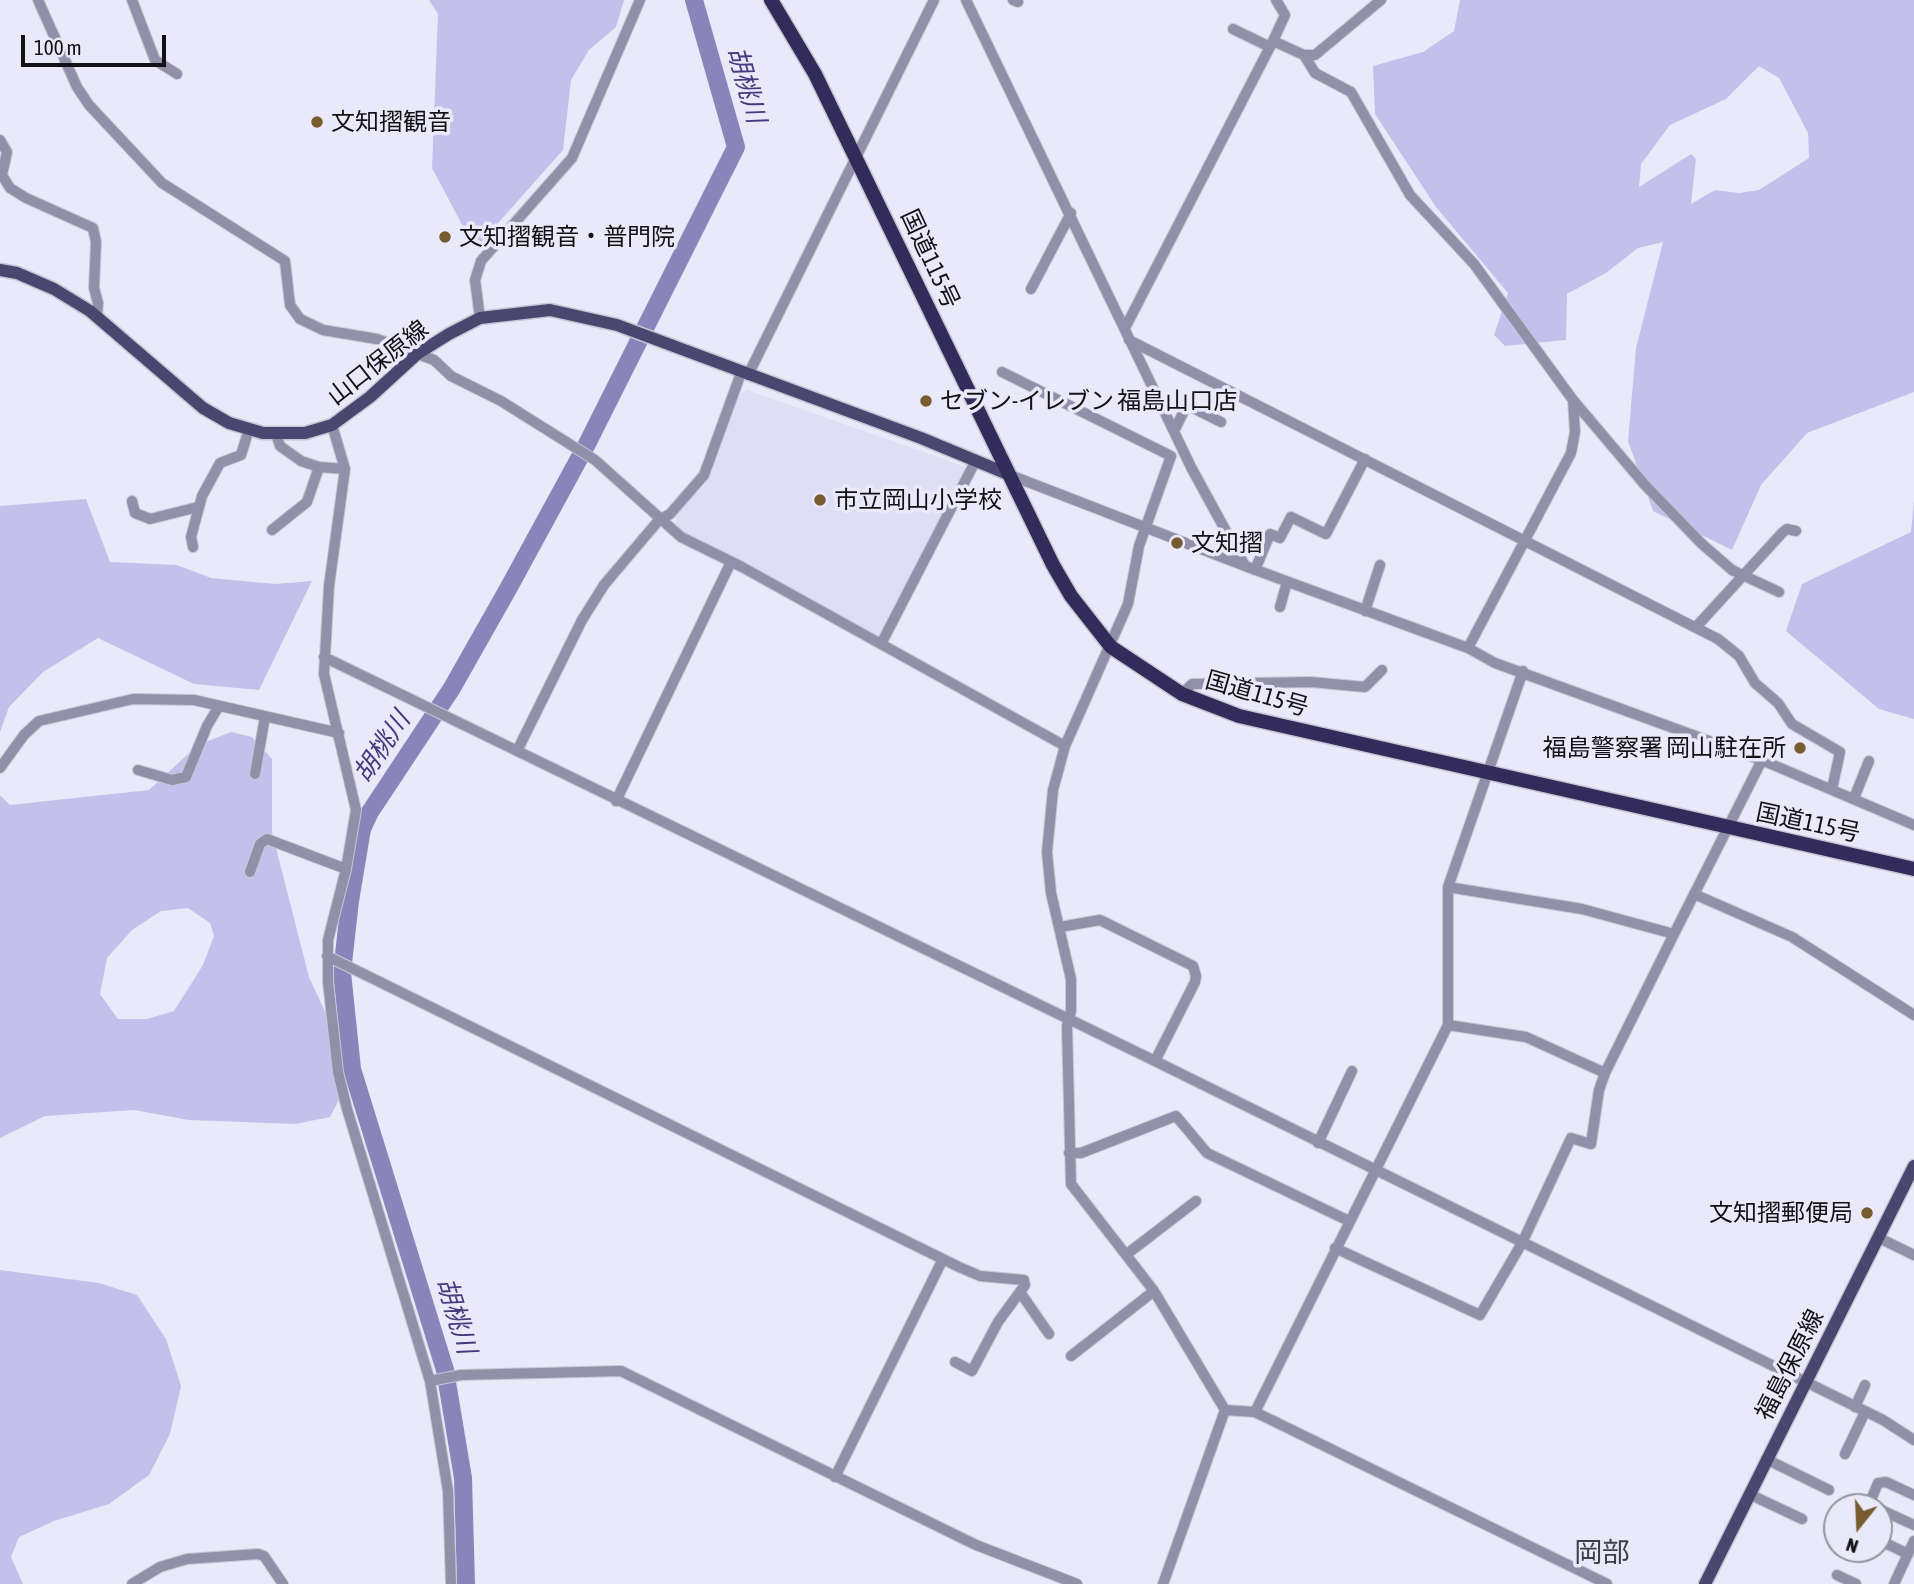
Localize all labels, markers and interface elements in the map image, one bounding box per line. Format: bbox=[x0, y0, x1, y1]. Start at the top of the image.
scale bar bbox=[24, 21, 170, 65]
text: 100 m bbox=[34, 35, 82, 59]
water label: 胡桃川 bbox=[720, 43, 772, 127]
place label: 文知摺観音 bbox=[331, 108, 451, 136]
marker: 文知摺観音 bbox=[309, 114, 325, 130]
street label: 国道115号 bbox=[895, 205, 965, 313]
place label: 文知摺観音・普門院 bbox=[459, 223, 675, 251]
marker: 文知摺観音・普門院 bbox=[437, 229, 453, 245]
street label: 山口保原線 bbox=[322, 315, 434, 411]
place label: セブン-イレブン 福島山口店 bbox=[940, 387, 1237, 415]
marker: セブン-イレブン 福島山口店 bbox=[918, 393, 934, 409]
place label: 市立岡山小学校 bbox=[834, 486, 1002, 514]
marker: 市立岡山小学校 bbox=[812, 492, 828, 508]
place label: 文知摺 bbox=[1191, 529, 1263, 557]
marker: 文知摺 bbox=[1169, 535, 1185, 551]
street label: 国道115号 bbox=[1202, 666, 1312, 722]
water label: 胡桃川 bbox=[347, 706, 417, 788]
place label: 福島警察署 岡山駐在所 bbox=[1543, 734, 1786, 762]
marker: 福島警察署 岡山駐在所 bbox=[1792, 740, 1808, 756]
street label: 国道115号 bbox=[1753, 798, 1863, 848]
place label: 文知摺郵便局 bbox=[1709, 1199, 1853, 1227]
marker: 文知摺郵便局 bbox=[1859, 1205, 1875, 1221]
water label: 胡桃川 bbox=[430, 1274, 482, 1358]
street label: 福島保原線 bbox=[1750, 1305, 1830, 1425]
north arrow bbox=[1823, 1493, 1893, 1563]
text: N bbox=[1843, 1534, 1861, 1558]
district label: 岡部 bbox=[1574, 1536, 1630, 1570]

